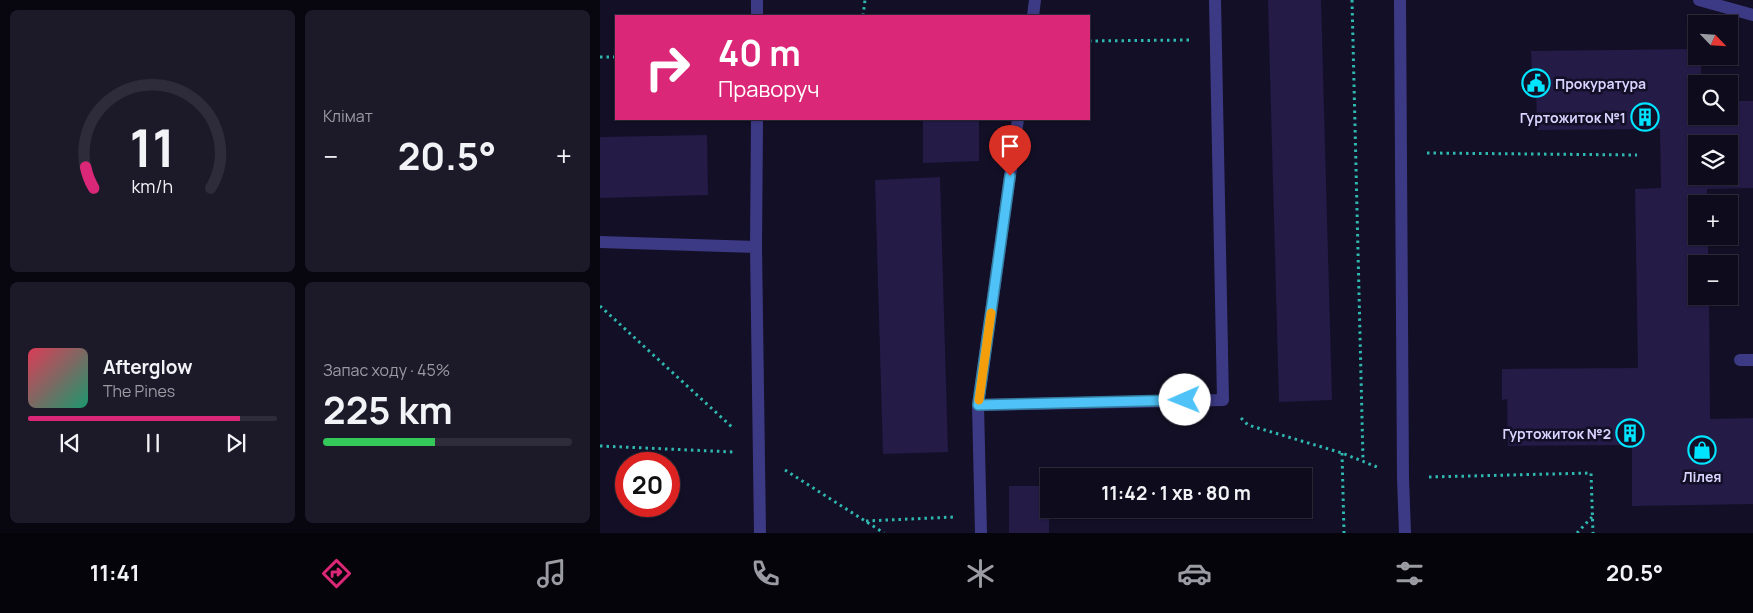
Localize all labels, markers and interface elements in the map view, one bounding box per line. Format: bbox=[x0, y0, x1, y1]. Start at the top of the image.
north arrow bbox=[1688, 15, 1738, 65]
map controls bbox=[1688, 15, 1738, 305]
text: 40 m bbox=[718, 29, 801, 77]
icon: right bbox=[635, 35, 700, 100]
public building icon: Прокуратура bbox=[1521, 68, 1551, 98]
text: Праворуч bbox=[718, 74, 819, 104]
place label: Прокуратура bbox=[1555, 74, 1646, 93]
button: search bbox=[1688, 75, 1738, 125]
building icon: Гуртожиток №1 bbox=[1630, 102, 1660, 132]
text: Клімат bbox=[323, 105, 373, 127]
place label: Гуртожиток №1 bbox=[1520, 108, 1626, 127]
text: 11 bbox=[130, 112, 175, 183]
pin bbox=[989, 125, 1031, 176]
text: 20.5° bbox=[398, 129, 496, 181]
icon: arrive bbox=[996, 132, 1024, 160]
button: layers bbox=[1688, 135, 1738, 185]
text: − bbox=[323, 137, 338, 175]
text: + bbox=[556, 137, 572, 175]
text: km/h bbox=[132, 174, 173, 198]
button: + bbox=[1688, 195, 1738, 245]
button: − bbox=[1688, 255, 1738, 305]
text: Afterglow bbox=[103, 354, 192, 380]
text: Запас ходу · 45% bbox=[323, 359, 450, 381]
position arrow bbox=[1158, 373, 1210, 425]
text: The Pines bbox=[103, 380, 175, 402]
text: 225 km bbox=[323, 383, 453, 435]
building icon: Гуртожиток №2 bbox=[1615, 418, 1645, 448]
place label: Гуртожиток №2 bbox=[1502, 424, 1611, 443]
icon: previous bbox=[56, 429, 84, 457]
icon: pause bbox=[139, 429, 167, 457]
icon: next bbox=[222, 429, 250, 457]
shop icon: Лілея bbox=[1687, 435, 1717, 465]
speed limit sign: 20 bbox=[615, 452, 680, 517]
place label: Лілея bbox=[1683, 467, 1721, 486]
text: 11:42 · 1 хв · 80 m bbox=[1101, 480, 1251, 506]
icon: directions bbox=[319, 556, 354, 591]
icon: music bbox=[534, 556, 569, 591]
icon: phone bbox=[748, 556, 783, 591]
icon: climate bbox=[963, 556, 998, 591]
icon: car bbox=[1177, 556, 1212, 591]
icon: filters bbox=[1392, 556, 1427, 591]
text: 11:41 bbox=[90, 558, 140, 588]
text: 20.5° bbox=[1606, 558, 1663, 588]

